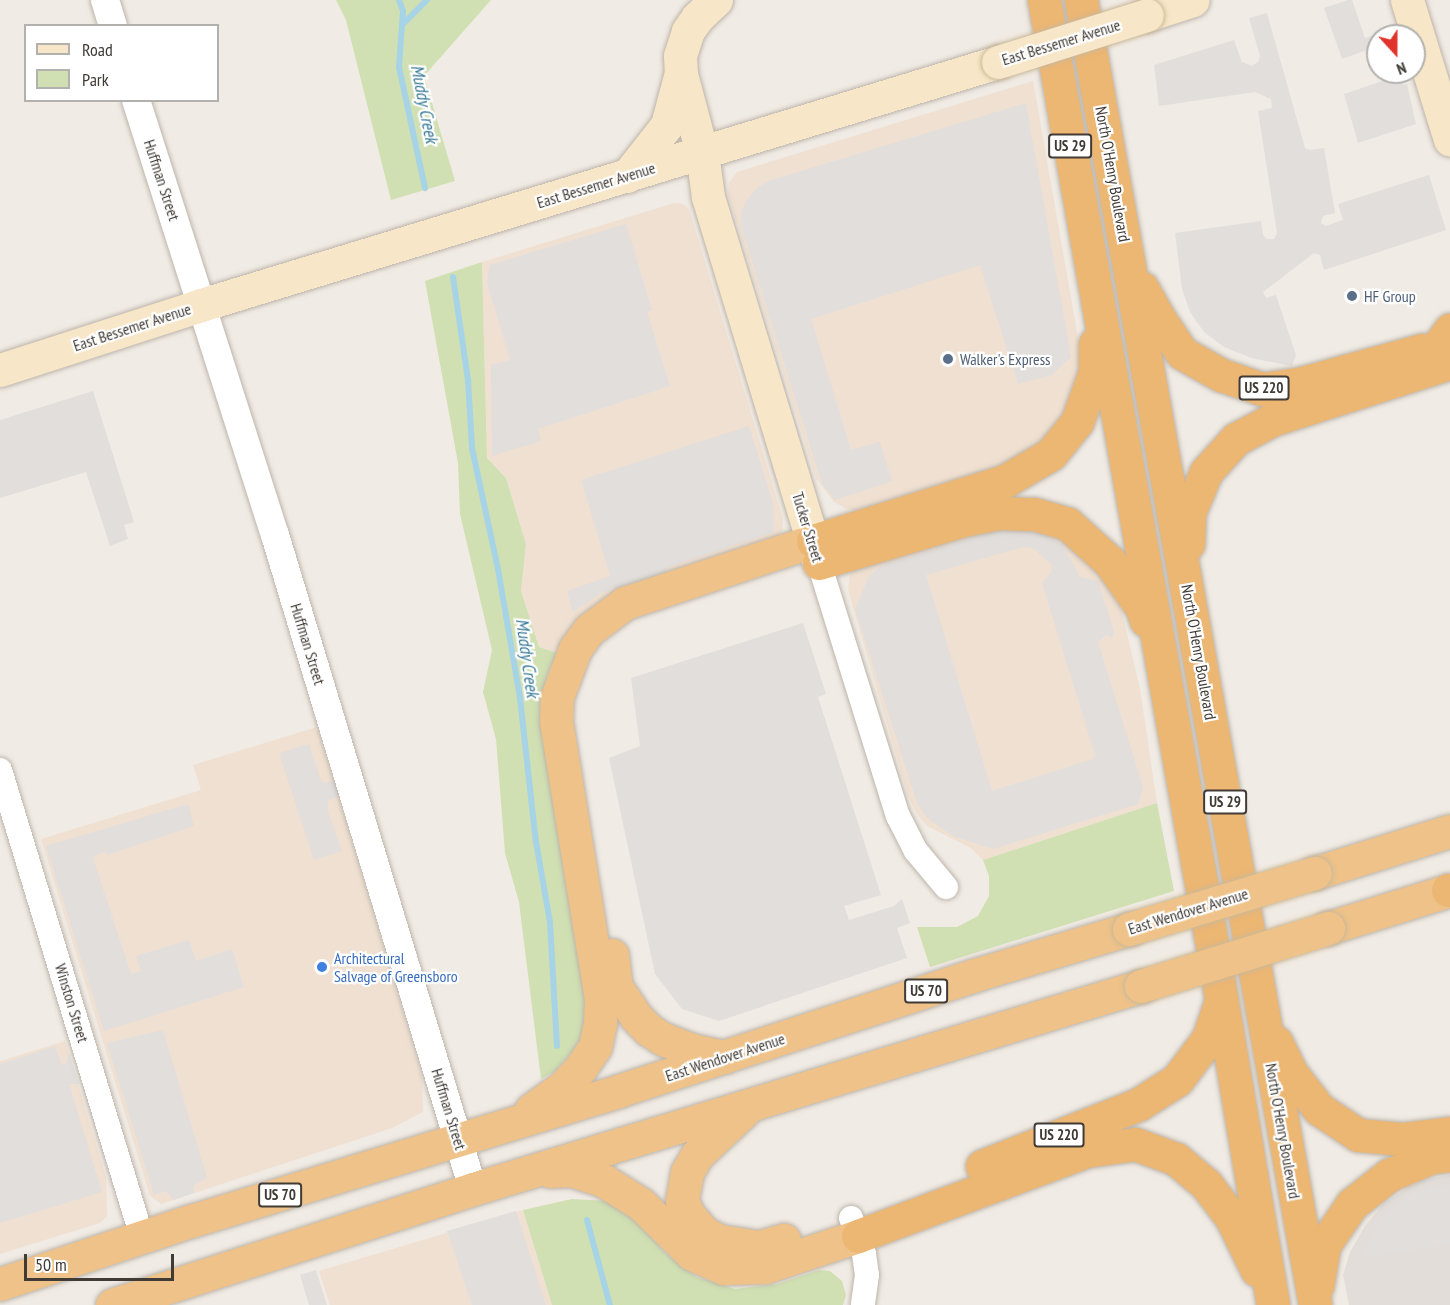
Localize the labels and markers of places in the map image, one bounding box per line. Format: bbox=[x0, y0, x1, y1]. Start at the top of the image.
place label: HF Group bbox=[1364, 286, 1416, 306]
marker: HF Group bbox=[1345, 289, 1359, 303]
place label: Walker's Express bbox=[960, 349, 1050, 369]
marker: Walker's Express bbox=[941, 352, 955, 366]
place label: Architectural Salvage of Greensboro bbox=[334, 948, 458, 986]
marker: Architectural Salvage of Greensboro bbox=[315, 960, 329, 974]

